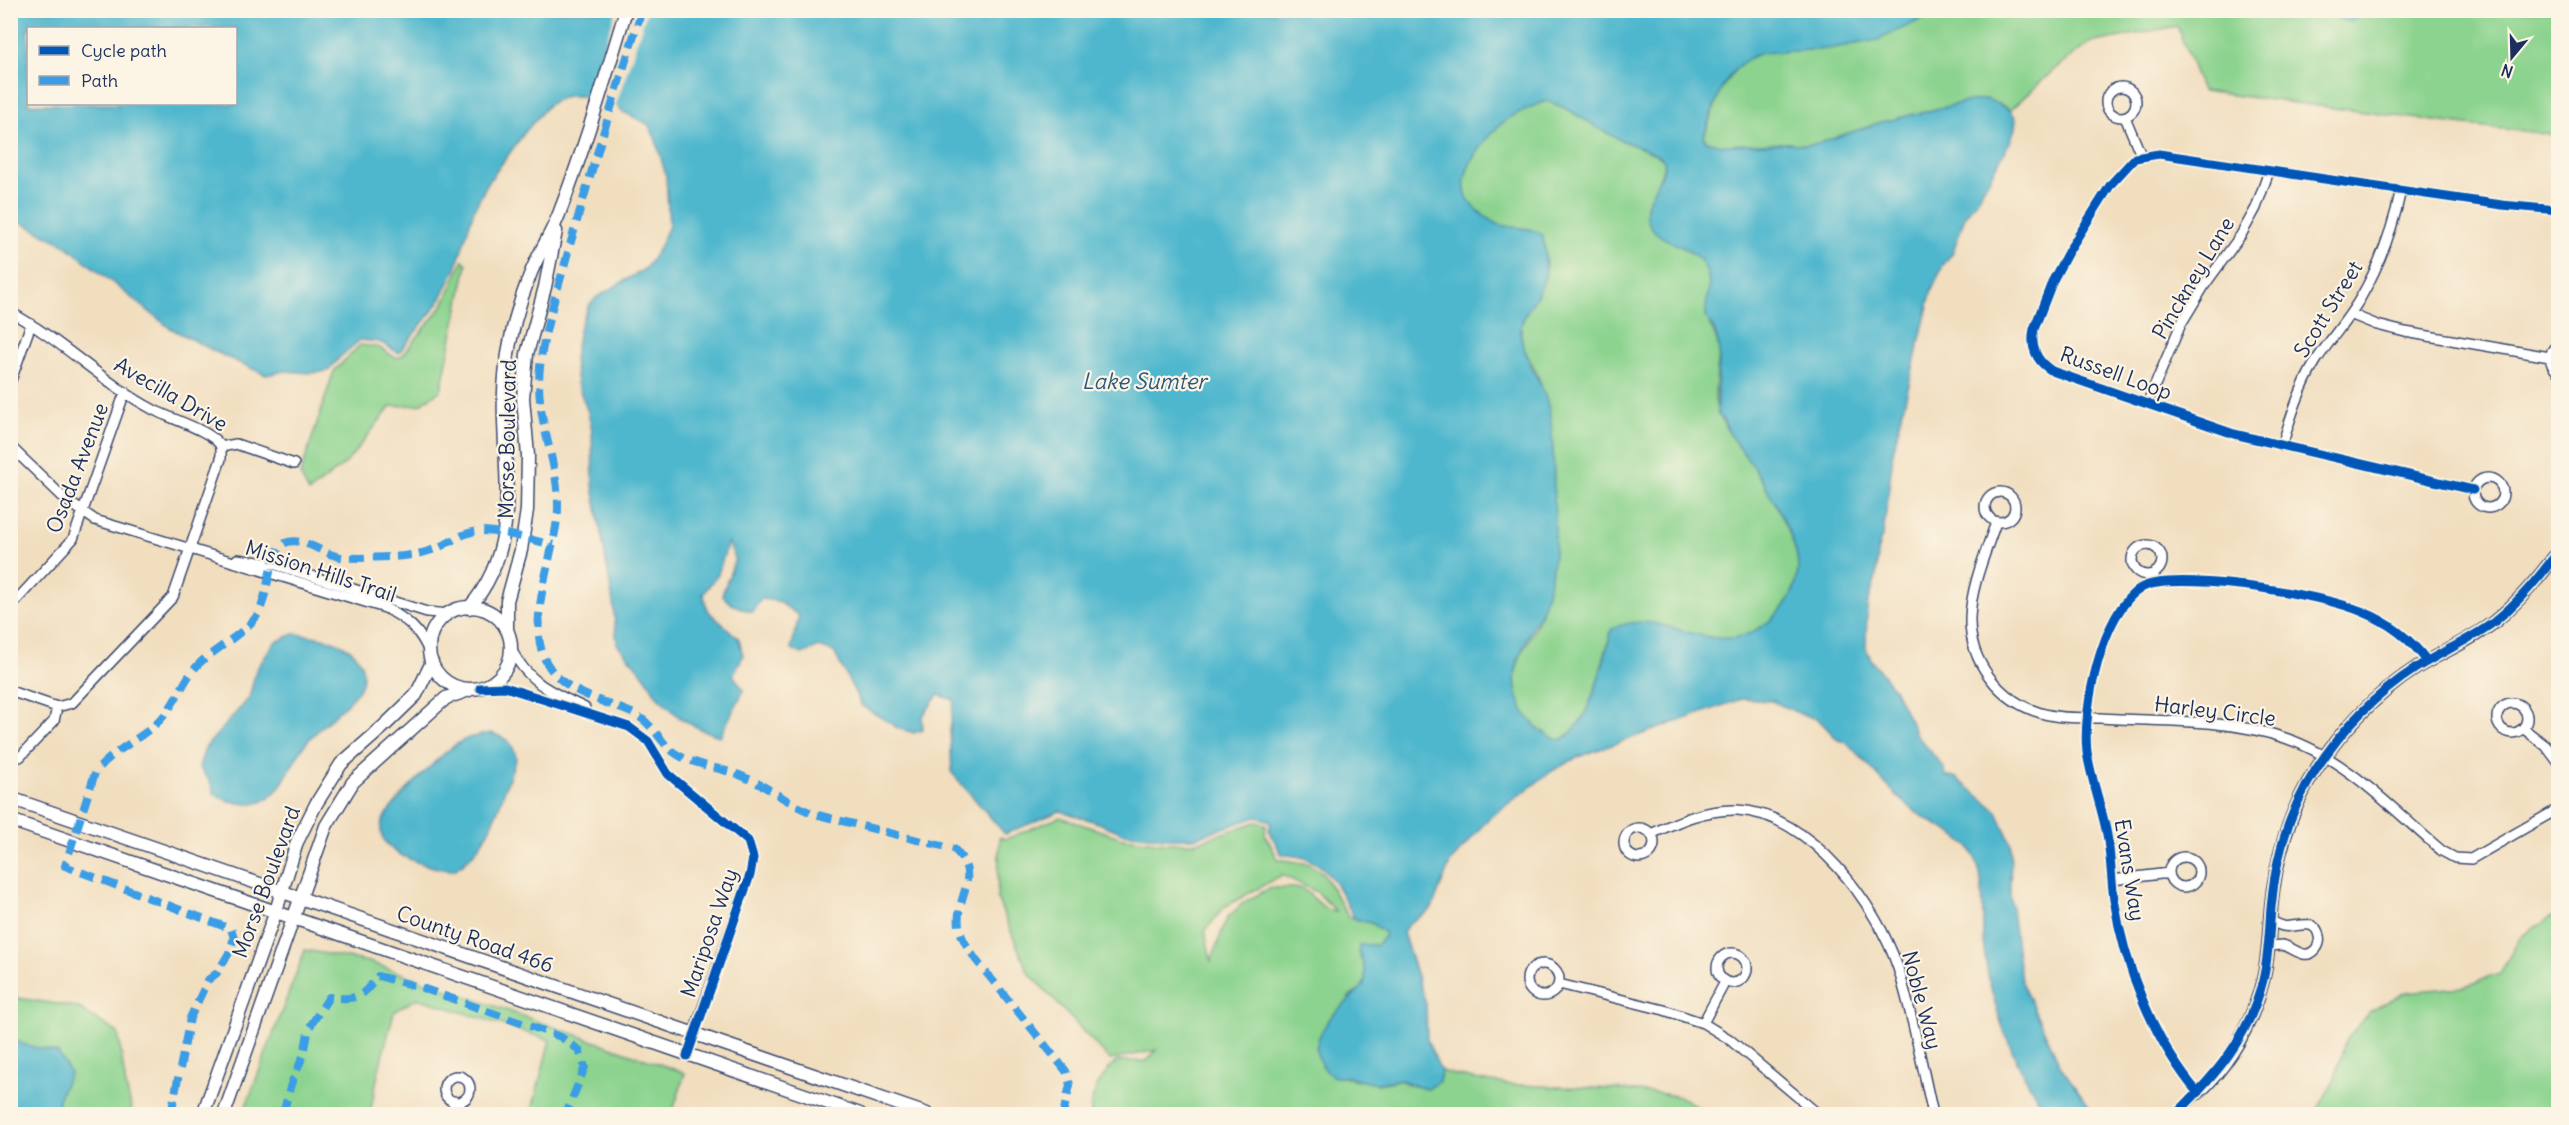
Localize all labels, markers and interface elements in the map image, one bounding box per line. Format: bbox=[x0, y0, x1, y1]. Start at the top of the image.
legend bbox=[27, 27, 237, 105]
north arrow bbox=[2482, 27, 2542, 87]
text: Cycle path bbox=[81, 39, 167, 62]
text: N bbox=[2499, 60, 2516, 82]
text: Path bbox=[81, 69, 118, 92]
street label: Pinckney Lane bbox=[2146, 212, 2240, 344]
street label: Scott Street bbox=[2288, 256, 2368, 362]
street label: Russell Loop bbox=[2056, 340, 2176, 406]
street label: Avecilla Drive bbox=[110, 351, 232, 437]
street label: Morse Boulevard bbox=[492, 359, 522, 519]
water label: Lake Sumter bbox=[1082, 367, 1209, 395]
street label: Osada Avenue bbox=[40, 399, 114, 537]
street label: Mission Hills Trail bbox=[242, 534, 400, 608]
street label: Harley Circle bbox=[2153, 690, 2277, 732]
street label: Morse Boulevard bbox=[226, 802, 306, 962]
street label: Evans Way bbox=[2109, 817, 2151, 923]
street label: Mariposa Way bbox=[674, 865, 744, 1001]
street label: County Road 466 bbox=[393, 899, 557, 979]
street label: Noble Way bbox=[1896, 948, 1948, 1052]

